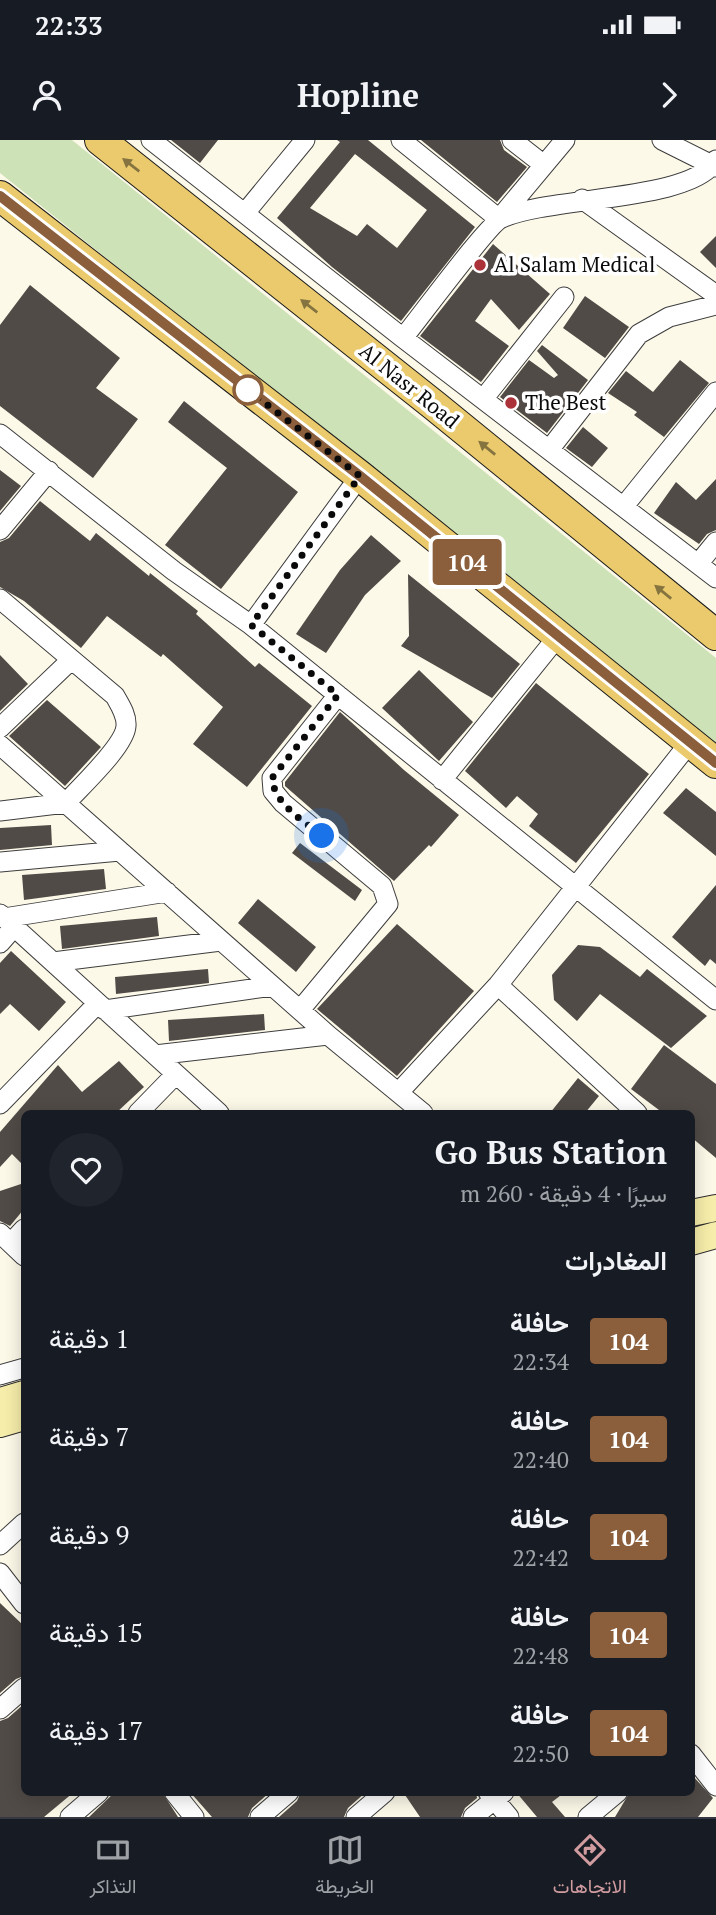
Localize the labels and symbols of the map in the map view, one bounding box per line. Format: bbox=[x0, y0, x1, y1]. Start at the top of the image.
one-way arrow bbox=[122, 158, 140, 173]
place label: Al Salam Medical bbox=[494, 250, 655, 278]
marker: Al Salam Medical bbox=[472, 257, 488, 273]
one-way arrow bbox=[301, 299, 319, 314]
street label: Al Nasr Road bbox=[354, 336, 466, 434]
unlabelled marker bbox=[233, 375, 263, 405]
place label: The Best bbox=[525, 388, 607, 416]
marker: The Best bbox=[503, 395, 519, 411]
one-way arrow bbox=[478, 441, 496, 456]
line badge: 104 bbox=[427, 539, 507, 585]
one-way arrow bbox=[655, 585, 672, 600]
your location bbox=[304, 818, 339, 853]

